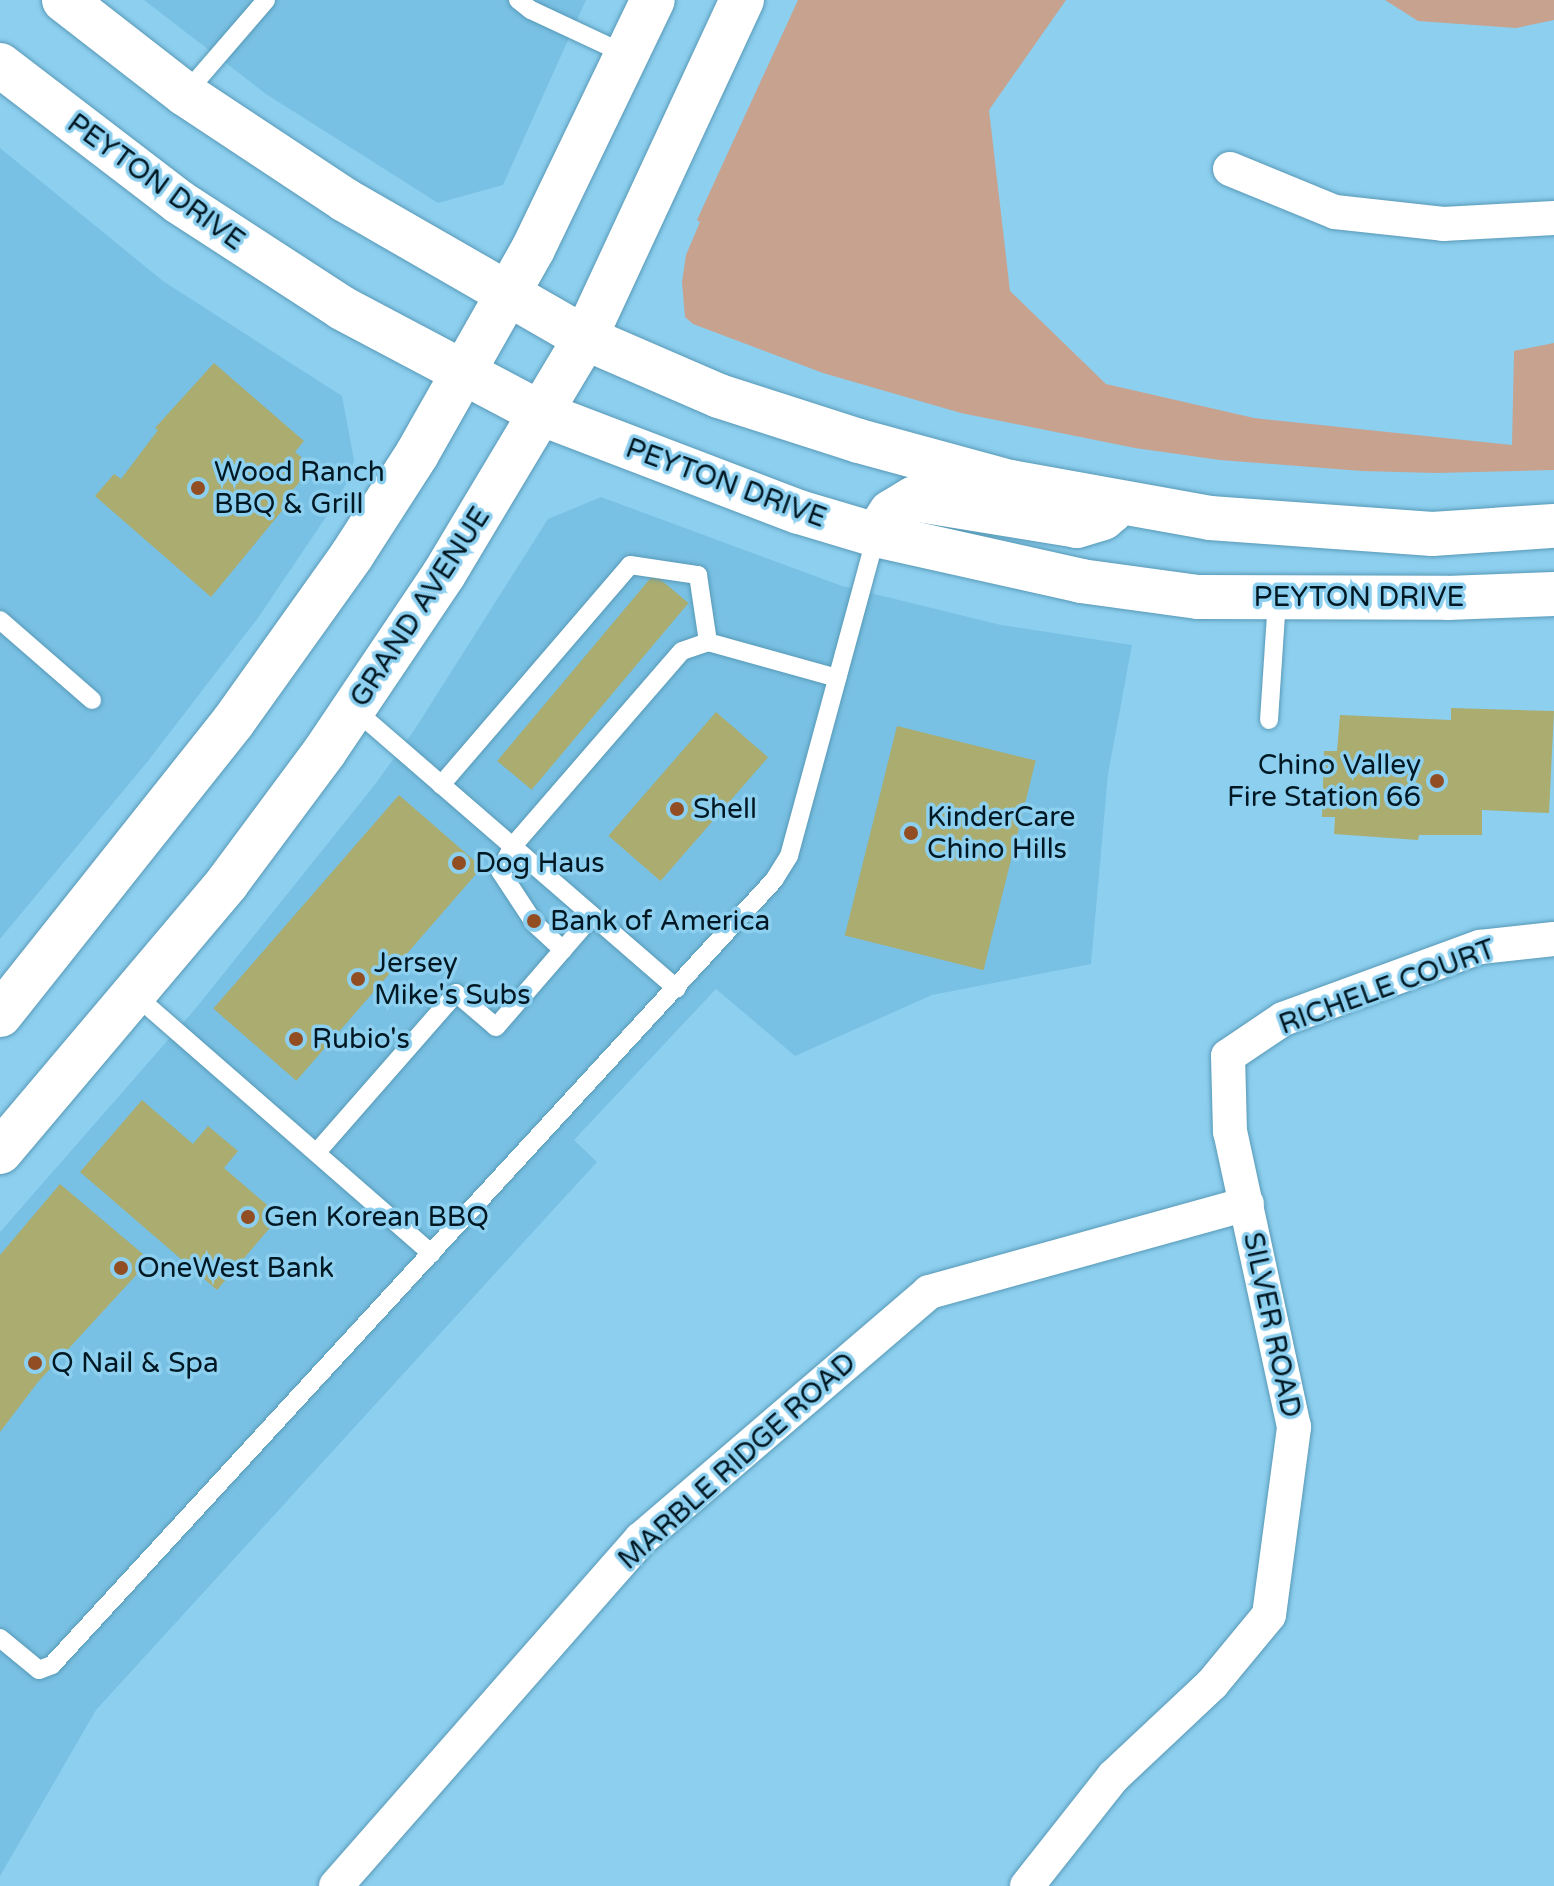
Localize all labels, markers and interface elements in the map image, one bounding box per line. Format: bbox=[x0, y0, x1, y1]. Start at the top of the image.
street label: PEYTON DRIVE bbox=[61, 106, 251, 258]
street label: PEYTON DRIVE bbox=[621, 431, 831, 535]
place label: Wood Ranch BBQ & Grill bbox=[214, 455, 385, 521]
marker: Wood Ranch BBQ & Grill bbox=[189, 479, 207, 497]
street label: GRAND AVENUE bbox=[343, 501, 497, 713]
street label: PEYTON DRIVE bbox=[1254, 580, 1464, 614]
place label: Chino Valley Fire Station 66 bbox=[1227, 748, 1421, 814]
marker: Chino Valley Fire Station 66 bbox=[1428, 772, 1446, 790]
place label: Shell bbox=[693, 792, 757, 826]
marker: Shell bbox=[668, 800, 686, 818]
place label: KinderCare Chino Hills bbox=[927, 800, 1075, 866]
marker: KinderCare Chino Hills bbox=[902, 824, 920, 842]
place label: Dog Haus bbox=[475, 846, 605, 880]
marker: Dog Haus bbox=[450, 854, 468, 872]
place label: Bank of America bbox=[550, 904, 770, 938]
marker: Bank of America bbox=[525, 912, 543, 930]
street label: RICHELE COURT bbox=[1274, 932, 1500, 1042]
place label: Jersey Mike's Subs bbox=[374, 946, 531, 1012]
marker: Jersey Mike's Subs bbox=[349, 970, 367, 988]
place label: Rubio's bbox=[312, 1022, 410, 1056]
marker: Rubio's bbox=[287, 1030, 305, 1048]
place label: Gen Korean BBQ bbox=[264, 1200, 489, 1234]
marker: Gen Korean BBQ bbox=[239, 1208, 257, 1226]
street label: SILVER ROAD bbox=[1236, 1229, 1308, 1421]
place label: OneWest Bank bbox=[137, 1251, 334, 1285]
marker: OneWest Bank bbox=[112, 1259, 130, 1277]
street label: MARBLE RIDGE ROAD bbox=[611, 1345, 863, 1577]
place label: Q Nail & Spa bbox=[51, 1346, 219, 1380]
marker: Q Nail & Spa bbox=[26, 1354, 44, 1372]

